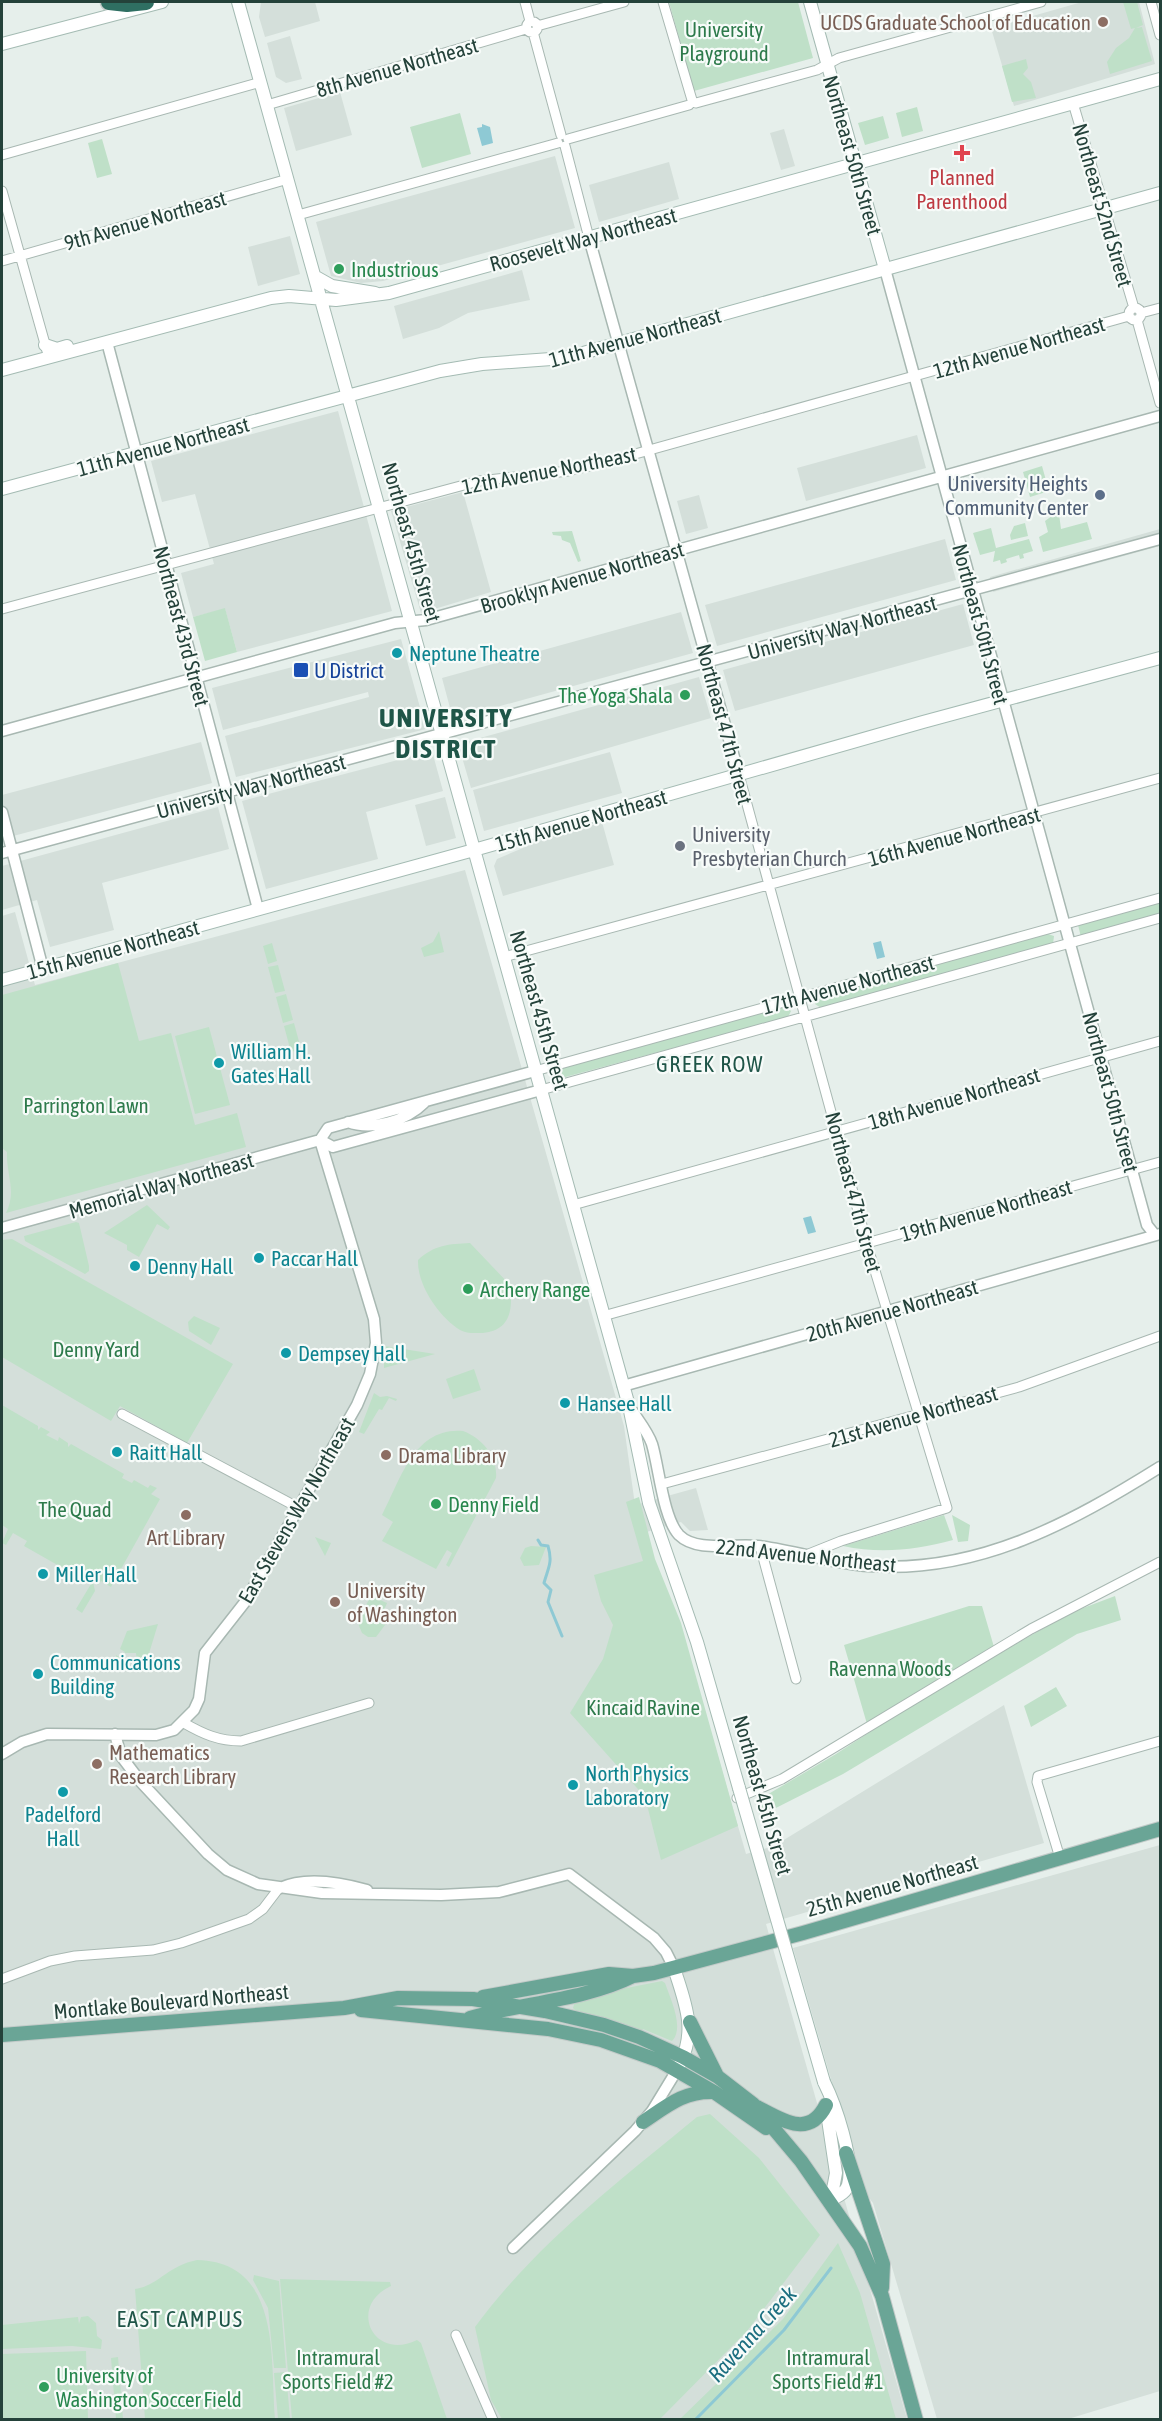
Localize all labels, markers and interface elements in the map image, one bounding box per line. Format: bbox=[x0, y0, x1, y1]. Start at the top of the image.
place label: UCDS Graduate School of Education bbox=[820, 10, 1091, 34]
marker: UCDS Graduate School of Education bbox=[1096, 15, 1110, 29]
park label: University Playground bbox=[679, 17, 769, 65]
street label: 8th Avenue Northeast bbox=[313, 32, 481, 102]
street label: Northeast 50th Street bbox=[819, 72, 887, 238]
street label: Northeast 52nd Street bbox=[1068, 120, 1138, 290]
marker: Planned Parenthood bbox=[953, 144, 971, 162]
place label: Planned Parenthood bbox=[916, 165, 1008, 213]
street label: 9th Avenue Northeast bbox=[61, 185, 229, 255]
street label: Roosevelt Way Northeast bbox=[487, 202, 679, 276]
place label: Industrious bbox=[351, 257, 439, 281]
marker: Industrious bbox=[332, 262, 346, 276]
street label: 11th Avenue Northeast bbox=[546, 302, 724, 372]
street label: 12th Avenue Northeast bbox=[931, 311, 1107, 383]
street label: 11th Avenue Northeast bbox=[74, 411, 252, 481]
street label: 12th Avenue Northeast bbox=[460, 441, 638, 499]
street label: Northeast 45th Street bbox=[378, 459, 446, 625]
place label: University Heights Community Center bbox=[945, 471, 1089, 519]
marker: University Heights Community Center bbox=[1093, 488, 1107, 502]
street label: Brooklyn Avenue Northeast bbox=[478, 536, 686, 618]
street label: Northeast 50th Street bbox=[948, 541, 1014, 707]
street label: Northeast 43rd Street bbox=[149, 543, 215, 709]
street label: University Way Northeast bbox=[745, 590, 939, 664]
place label: Neptune Theatre bbox=[409, 641, 540, 665]
street label: Northeast 47th Street bbox=[692, 641, 758, 807]
marker: Neptune Theatre bbox=[390, 646, 404, 660]
place label: U District bbox=[314, 658, 384, 682]
marker: U District bbox=[292, 661, 310, 679]
place label: The Yoga Shala bbox=[558, 683, 673, 707]
marker: The Yoga Shala bbox=[678, 688, 692, 702]
district label: UNIVERSITY DISTRICT bbox=[379, 702, 513, 764]
street label: University Way Northeast bbox=[154, 749, 348, 823]
street label: 15th Avenue Northeast bbox=[493, 784, 669, 856]
street label: 16th Avenue Northeast bbox=[865, 801, 1043, 871]
place label: University Presbyterian Church bbox=[692, 822, 847, 870]
marker: University Presbyterian Church bbox=[673, 839, 687, 853]
street label: 15th Avenue Northeast bbox=[24, 914, 202, 984]
street label: Northeast 45th Street bbox=[506, 927, 574, 1093]
street label: 17th Avenue Northeast bbox=[759, 949, 937, 1019]
street label: Northeast 50th Street bbox=[1078, 1009, 1144, 1175]
place label: William H. Gates Hall bbox=[231, 1039, 311, 1087]
district label: GREEK ROW bbox=[656, 1051, 764, 1077]
marker: William H. Gates Hall bbox=[212, 1056, 226, 1070]
street label: 18th Avenue Northeast bbox=[866, 1062, 1042, 1134]
park label: Parrington Lawn bbox=[23, 1093, 149, 1117]
street label: Northeast 47th Street bbox=[821, 1109, 887, 1275]
street label: Memorial Way Northeast bbox=[66, 1147, 256, 1223]
street label: 19th Avenue Northeast bbox=[898, 1174, 1074, 1246]
place label: Paccar Hall bbox=[271, 1246, 359, 1270]
marker: Paccar Hall bbox=[252, 1251, 266, 1265]
place label: Denny Hall bbox=[147, 1254, 234, 1278]
marker: Denny Hall bbox=[128, 1259, 142, 1273]
street label: 20th Avenue Northeast bbox=[804, 1274, 980, 1346]
place label: Archery Range bbox=[480, 1277, 590, 1301]
marker: Archery Range bbox=[461, 1282, 475, 1296]
park label: Denny Yard bbox=[52, 1337, 140, 1361]
place label: Dempsey Hall bbox=[298, 1341, 406, 1365]
marker: Dempsey Hall bbox=[279, 1346, 293, 1360]
street label: 21st Avenue Northeast bbox=[826, 1380, 1000, 1452]
place label: Hansee Hall bbox=[577, 1391, 672, 1415]
marker: Hansee Hall bbox=[558, 1396, 572, 1410]
street label: East Stevens Way Northeast bbox=[233, 1413, 359, 1607]
place label: Raitt Hall bbox=[129, 1440, 203, 1464]
place label: Drama Library bbox=[398, 1443, 507, 1467]
marker: Raitt Hall bbox=[110, 1445, 124, 1459]
marker: Drama Library bbox=[379, 1448, 393, 1462]
place label: Denny Field bbox=[448, 1492, 539, 1516]
park label: The Quad bbox=[38, 1497, 112, 1521]
marker: Denny Field bbox=[429, 1497, 443, 1511]
marker: Art Library bbox=[179, 1508, 193, 1522]
place label: Art Library bbox=[147, 1525, 226, 1549]
street label: 22nd Avenue Northeast bbox=[715, 1534, 897, 1576]
place label: Miller Hall bbox=[55, 1562, 137, 1586]
marker: Miller Hall bbox=[36, 1567, 50, 1581]
place label: University of Washington bbox=[347, 1578, 457, 1626]
marker: University of Washington bbox=[328, 1595, 342, 1609]
place label: Communications Building bbox=[50, 1650, 181, 1698]
park label: Ravenna Woods bbox=[829, 1656, 951, 1680]
marker: Communications Building bbox=[31, 1667, 45, 1681]
park label: Kincaid Ravine bbox=[586, 1695, 700, 1719]
street label: Northeast 45th Street bbox=[729, 1712, 797, 1878]
place label: Mathematics Research Library bbox=[109, 1740, 236, 1788]
marker: Mathematics Research Library bbox=[90, 1757, 104, 1771]
place label: North Physics Laboratory bbox=[585, 1761, 689, 1809]
marker: North Physics Laboratory bbox=[566, 1778, 580, 1792]
marker: Padelford Hall bbox=[56, 1785, 70, 1799]
place label: Padelford Hall bbox=[25, 1802, 101, 1850]
street label: 25th Avenue Northeast bbox=[804, 1849, 980, 1921]
street label: Montlake Boulevard Northeast bbox=[52, 1979, 290, 2023]
water label: Ravenna Creek bbox=[702, 2281, 802, 2387]
district label: EAST CAMPUS bbox=[117, 2306, 243, 2332]
park label: Intramural Sports Field #2 bbox=[282, 2345, 394, 2393]
park label: Intramural Sports Field #1 bbox=[772, 2345, 884, 2393]
place label: University of Washington Soccer Field bbox=[56, 2363, 242, 2411]
marker: University of Washington Soccer Field bbox=[37, 2380, 51, 2394]

